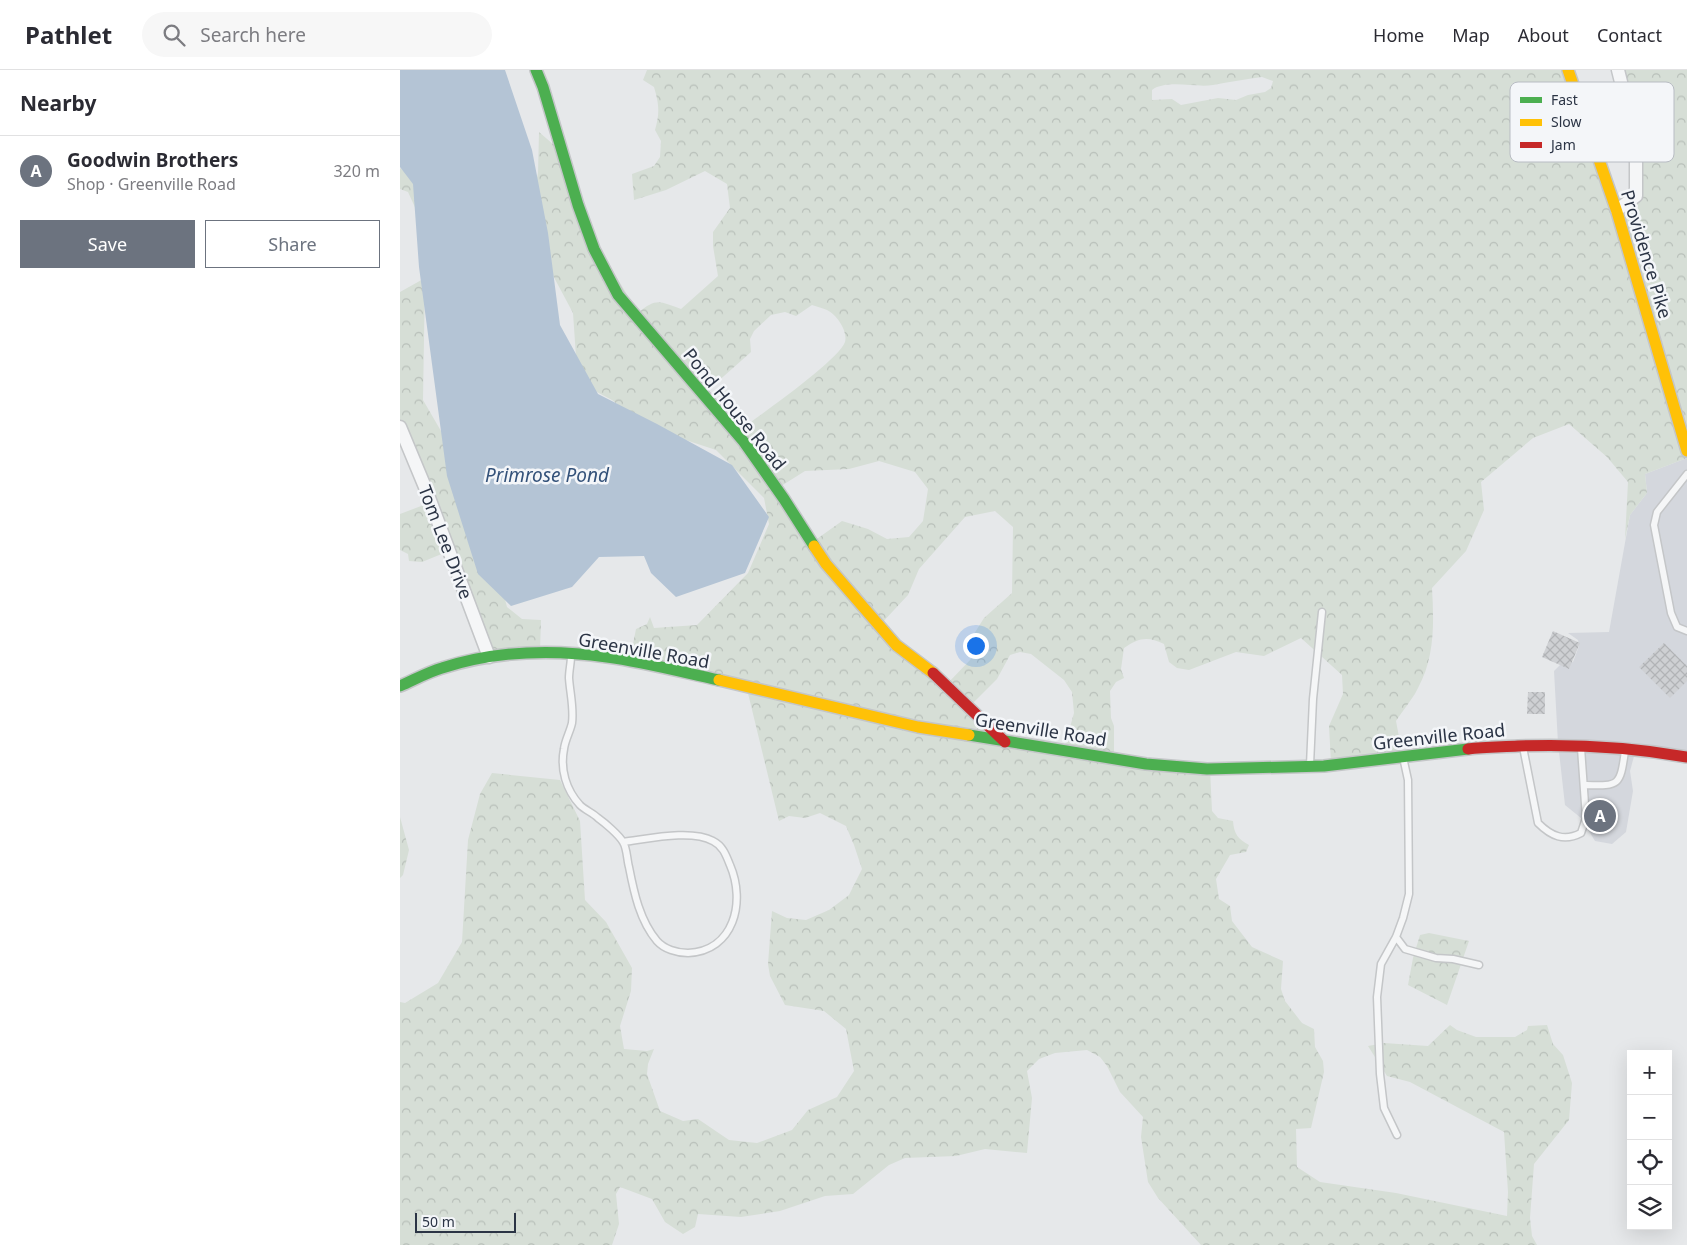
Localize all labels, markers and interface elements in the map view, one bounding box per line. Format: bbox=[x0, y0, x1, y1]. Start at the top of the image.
search box bbox=[142, 12, 492, 57]
text: Pathlet bbox=[25, 18, 112, 51]
icon: search bbox=[160, 21, 188, 49]
text: Search here bbox=[200, 22, 306, 48]
text: Home bbox=[1373, 23, 1424, 47]
text: Map bbox=[1452, 23, 1490, 47]
text: About bbox=[1518, 23, 1569, 47]
text: Contact bbox=[1597, 23, 1662, 47]
legend bbox=[1510, 82, 1674, 162]
text: Nearby bbox=[20, 89, 96, 117]
text: Fast bbox=[1551, 90, 1578, 109]
text: Slow bbox=[1551, 112, 1582, 131]
text: Jam bbox=[1549, 135, 1576, 154]
text: Goodwin Brothers bbox=[67, 147, 238, 173]
text: A bbox=[30, 160, 42, 182]
text: 320 m bbox=[333, 160, 380, 182]
text: Shop · Greenville Road bbox=[67, 173, 236, 195]
street label: Providence Pike bbox=[1616, 187, 1678, 321]
button: Save bbox=[20, 220, 195, 268]
button: Share bbox=[205, 220, 380, 268]
street label: Pond House Road bbox=[678, 343, 792, 475]
water label: Primrose Pond bbox=[485, 462, 610, 488]
street label: Tom Lee Drive bbox=[413, 482, 479, 602]
street label: Greenville Road bbox=[577, 627, 711, 673]
your location bbox=[963, 633, 989, 659]
street label: Greenville Road bbox=[974, 707, 1108, 751]
street label: Greenville Road bbox=[1372, 717, 1506, 755]
pin: A bbox=[1584, 797, 1616, 835]
map controls bbox=[1627, 1050, 1672, 1230]
button: + bbox=[1627, 1050, 1672, 1095]
button: − bbox=[1627, 1095, 1672, 1140]
button: locate bbox=[1627, 1140, 1672, 1185]
button: layers bbox=[1627, 1185, 1672, 1230]
scale bar bbox=[415, 1210, 516, 1233]
text: 50 m bbox=[422, 1212, 455, 1231]

